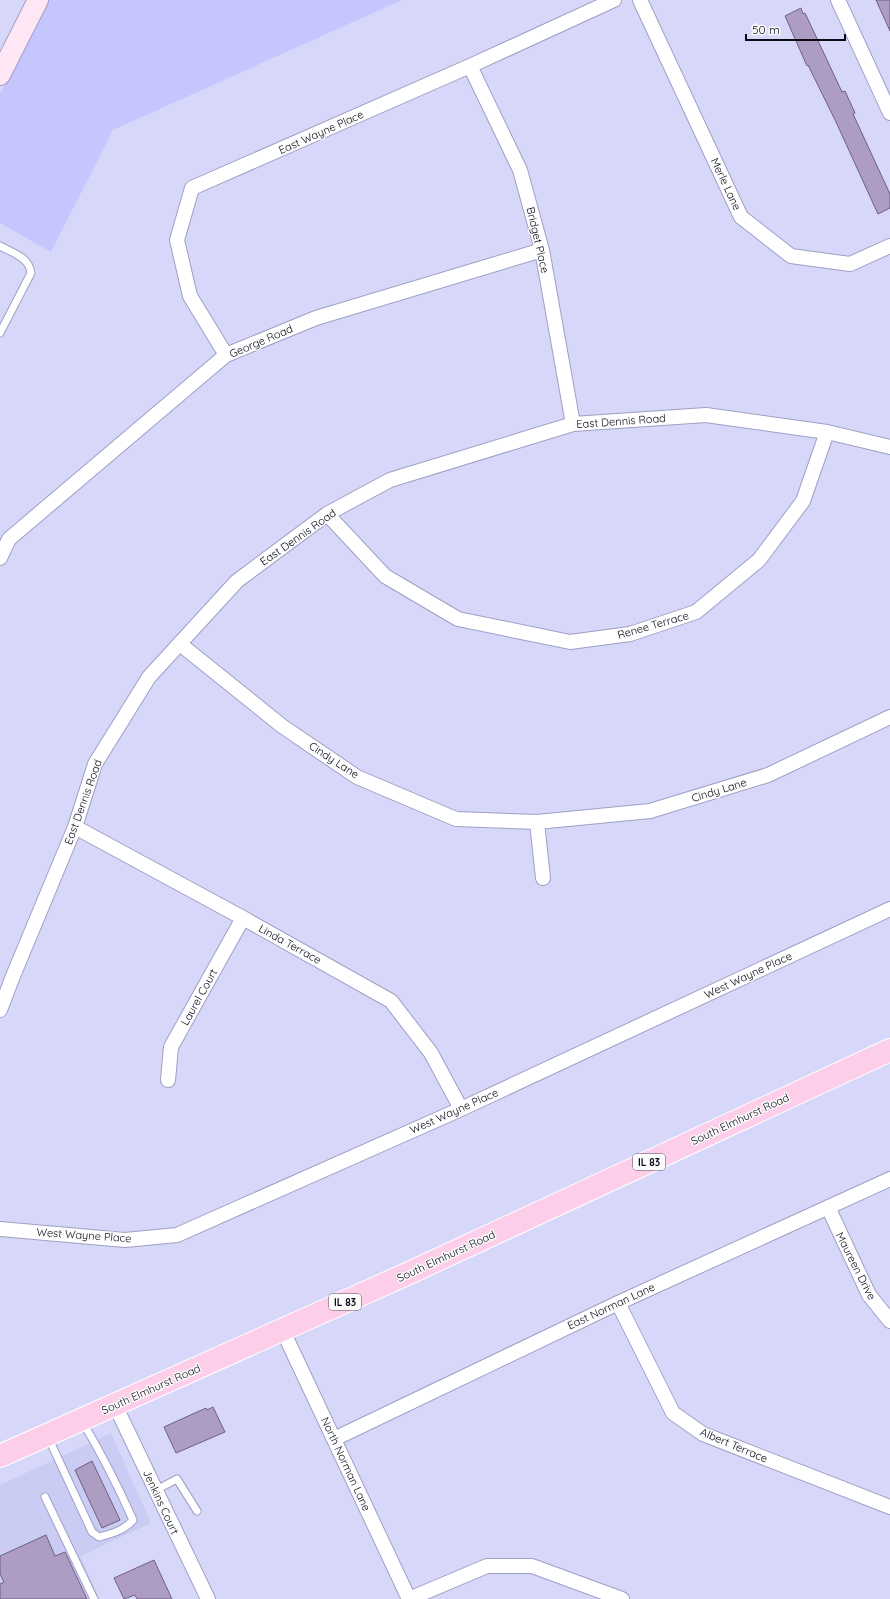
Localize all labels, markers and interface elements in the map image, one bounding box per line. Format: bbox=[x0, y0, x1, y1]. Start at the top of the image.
scale bar bbox=[746, 16, 845, 42]
text: 50 m bbox=[752, 22, 780, 37]
street label: East Wayne Place bbox=[276, 107, 366, 157]
street label: Merle Lane bbox=[708, 156, 744, 212]
street label: Bridget Place bbox=[524, 205, 552, 275]
street label: George Road bbox=[227, 321, 295, 361]
street label: East Dennis Road bbox=[576, 411, 666, 431]
street label: East Dennis Road bbox=[257, 506, 339, 568]
street label: Renee Terrace bbox=[616, 608, 690, 642]
street label: Cindy Lane bbox=[306, 739, 362, 781]
street label: East Dennis Road bbox=[61, 758, 105, 846]
street label: Cindy Lane bbox=[690, 775, 748, 805]
street label: Linda Terrace bbox=[256, 921, 324, 967]
street label: West Wayne Place bbox=[702, 949, 794, 1001]
street label: Laurel Court bbox=[178, 966, 220, 1028]
street label: West Wayne Place bbox=[408, 1085, 500, 1137]
street label: South Elmhurst Road bbox=[689, 1090, 791, 1148]
road number: IL 83 bbox=[633, 1154, 665, 1170]
street label: West Wayne Place bbox=[36, 1225, 132, 1245]
street label: South Elmhurst Road bbox=[395, 1227, 497, 1285]
street label: Maureen Drive bbox=[833, 1230, 879, 1302]
street label: East Norman Lane bbox=[565, 1280, 657, 1332]
road number: IL 83 bbox=[329, 1294, 361, 1310]
street label: South Elmhurst Road bbox=[99, 1361, 203, 1417]
street label: North Norman Lane bbox=[318, 1415, 374, 1513]
street label: Albert Terrace bbox=[698, 1424, 770, 1466]
street label: Jenkins Court bbox=[140, 1467, 182, 1537]

